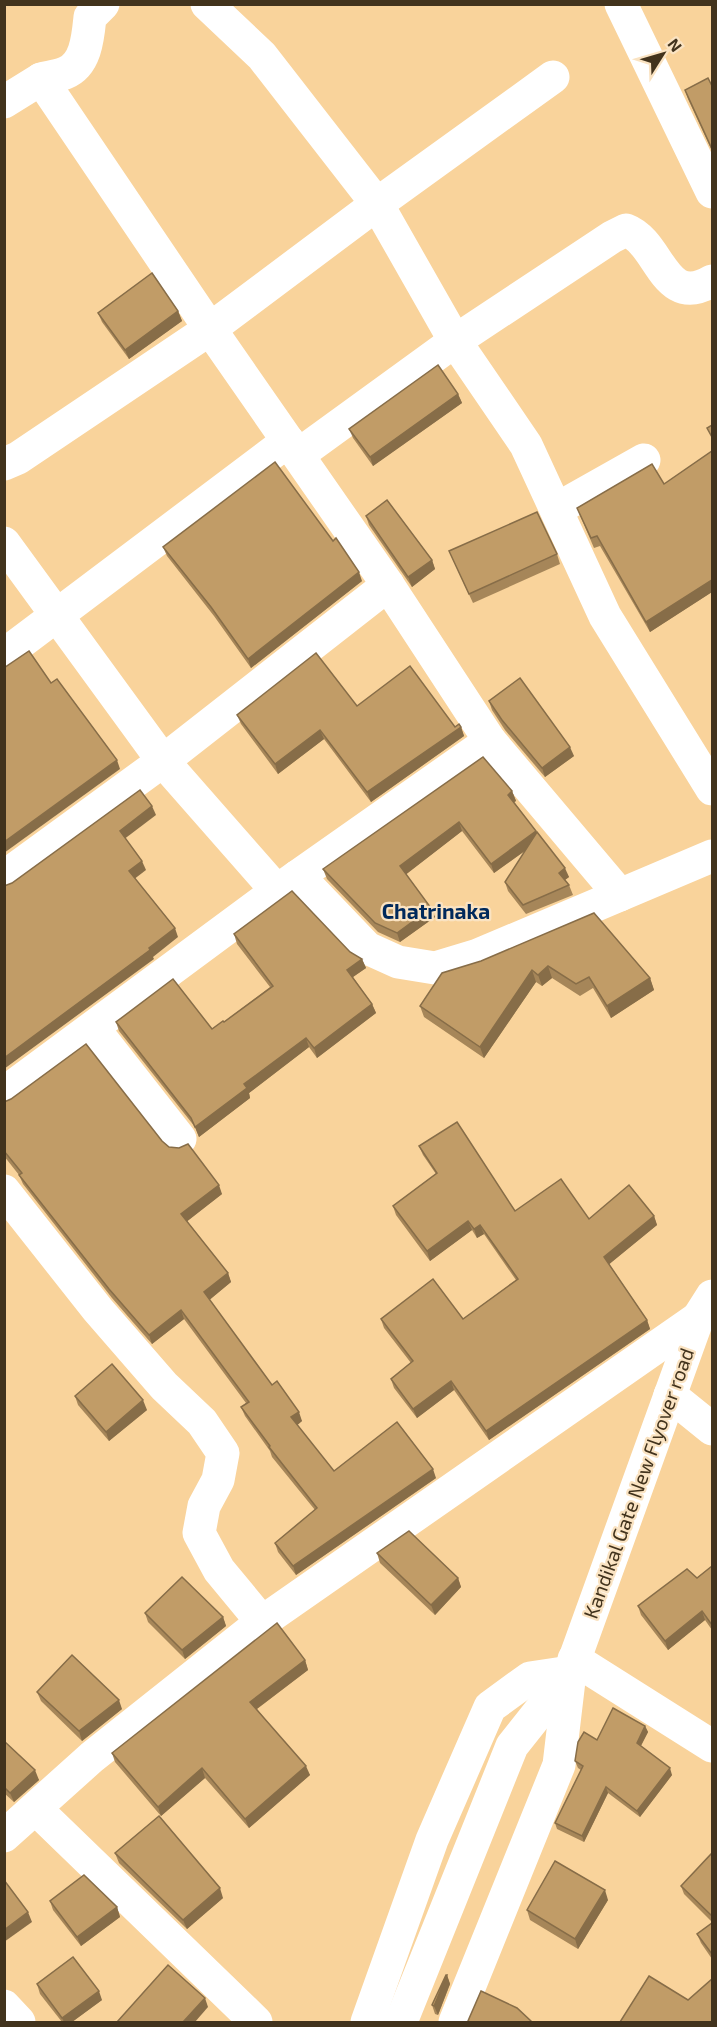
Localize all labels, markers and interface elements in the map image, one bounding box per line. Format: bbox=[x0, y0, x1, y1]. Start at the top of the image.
north arrow bbox=[633, 24, 693, 84]
text: N bbox=[664, 34, 686, 55]
district label: Chatrinaka bbox=[382, 898, 490, 923]
street label: Kandikal Gate New Flyover road bbox=[578, 1344, 698, 1622]

